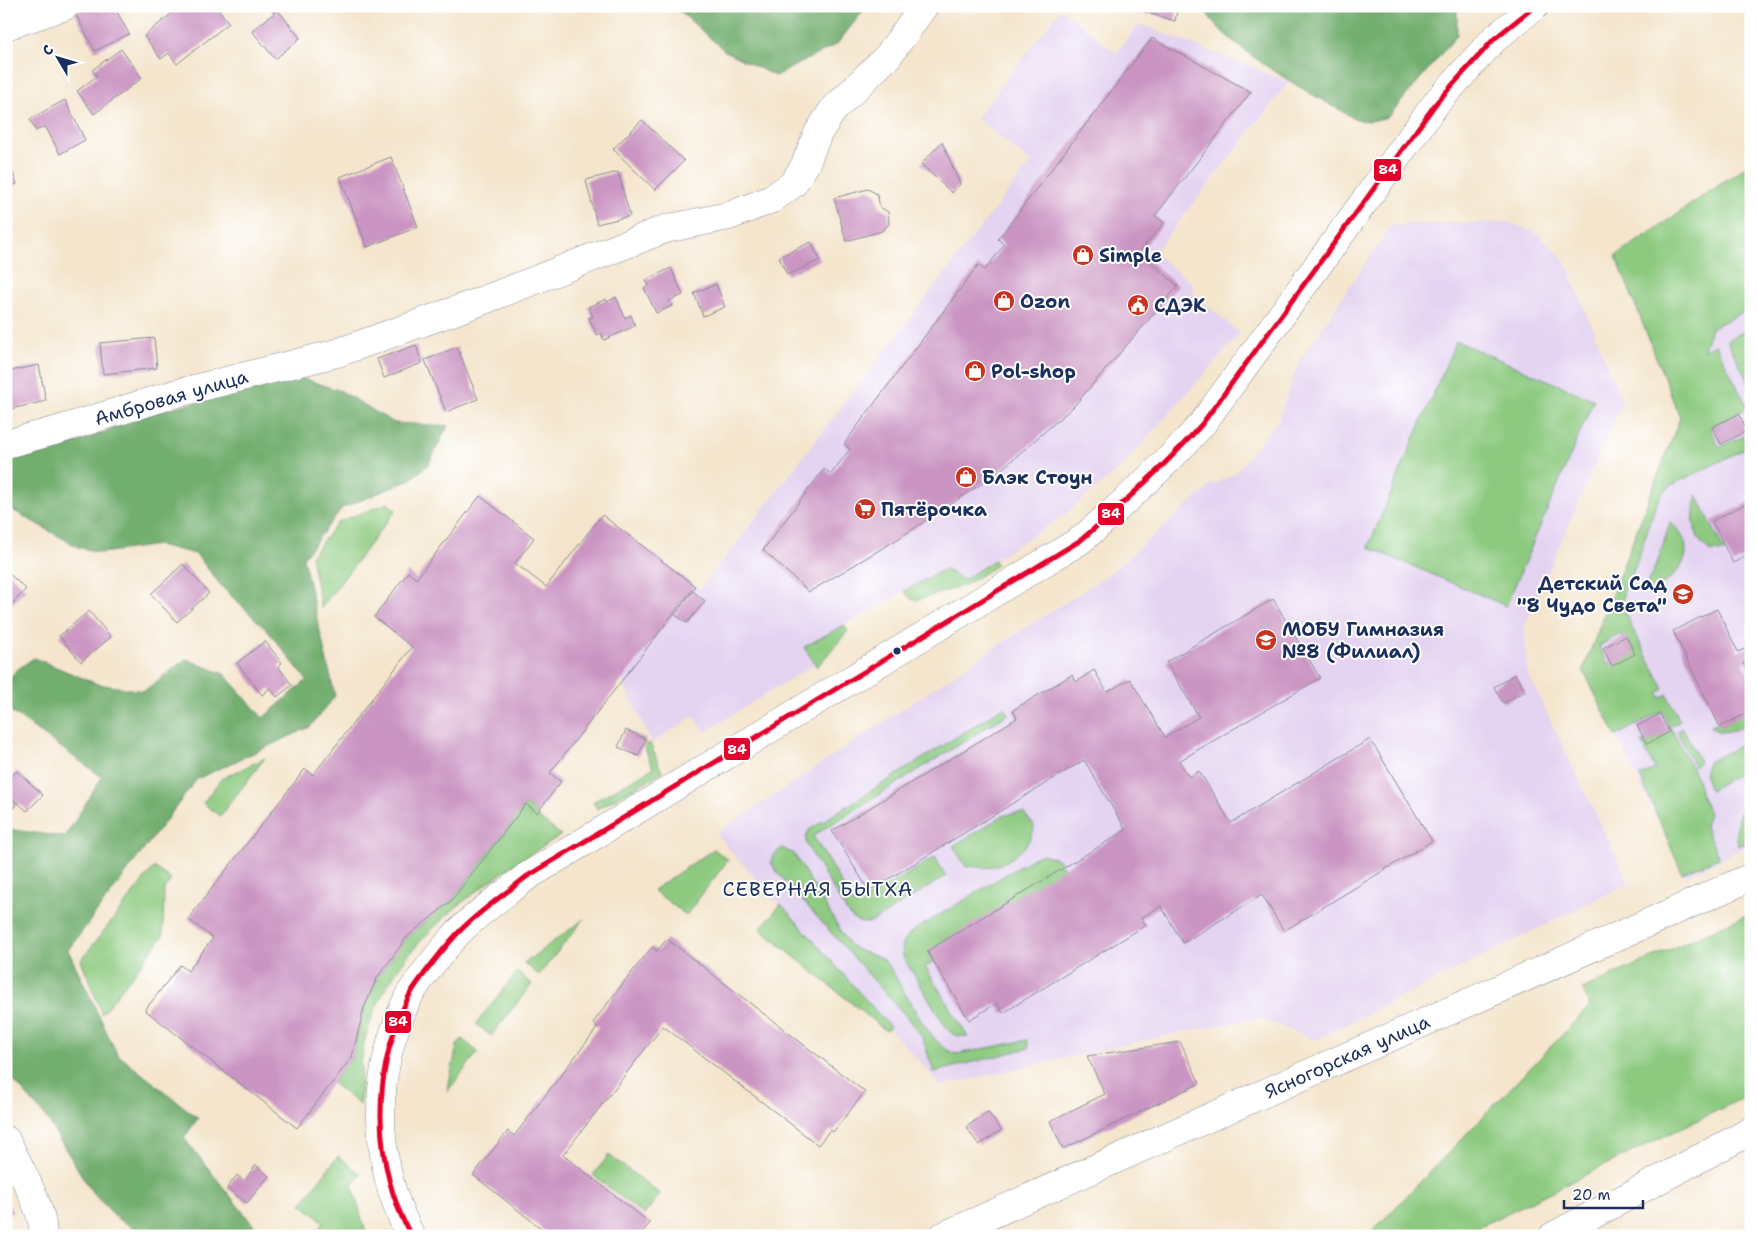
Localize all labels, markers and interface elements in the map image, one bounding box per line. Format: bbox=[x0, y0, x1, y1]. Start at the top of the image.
north arrow bbox=[32, 32, 82, 82]
text: С bbox=[38, 41, 57, 59]
line badge: 84 bbox=[1373, 158, 1402, 182]
text: 84 bbox=[1378, 160, 1398, 178]
shop icon: Simple bbox=[1071, 243, 1095, 267]
place label: Simple bbox=[1099, 243, 1162, 268]
shop icon: Ozon bbox=[992, 289, 1016, 313]
place label: Ozon bbox=[1020, 289, 1070, 314]
public building icon: СДЭК bbox=[1126, 293, 1150, 317]
place label: СДЭК bbox=[1154, 293, 1206, 318]
shop icon: Pol-shop bbox=[963, 359, 987, 383]
place label: Pol-shop bbox=[991, 359, 1076, 384]
street label: Амбровая улица bbox=[92, 364, 251, 431]
shop icon: Блэк Стоун bbox=[954, 465, 978, 489]
place label: Блэк Стоун bbox=[982, 465, 1093, 490]
supermarket icon: Пятёрочка bbox=[853, 497, 877, 521]
place label: Пятёрочка bbox=[881, 497, 987, 522]
line badge: 84 bbox=[1097, 502, 1125, 526]
text: 84 bbox=[1101, 504, 1121, 522]
place label: Детский Сад "8 Чудо Света" bbox=[1517, 571, 1668, 618]
school or university icon: Детский Сад "8 Чудо Света" bbox=[1671, 582, 1695, 606]
place label: МОБУ Гимназия №8 (Филиал) bbox=[1282, 617, 1444, 664]
school or university icon: МОБУ Гимназия №8 (Филиал) bbox=[1254, 628, 1278, 652]
unlabelled marker bbox=[892, 646, 902, 656]
line badge: 84 bbox=[723, 737, 751, 761]
text: 84 bbox=[727, 740, 747, 758]
district label: СЕВЕРНАЯ БЫТХА bbox=[723, 876, 913, 902]
street label: Ясногорская улица bbox=[1261, 1009, 1434, 1104]
line badge: 84 bbox=[384, 1010, 412, 1034]
text: 84 bbox=[388, 1012, 408, 1030]
scale bar bbox=[1564, 1177, 1643, 1209]
text: 20 m bbox=[1572, 1185, 1611, 1205]

